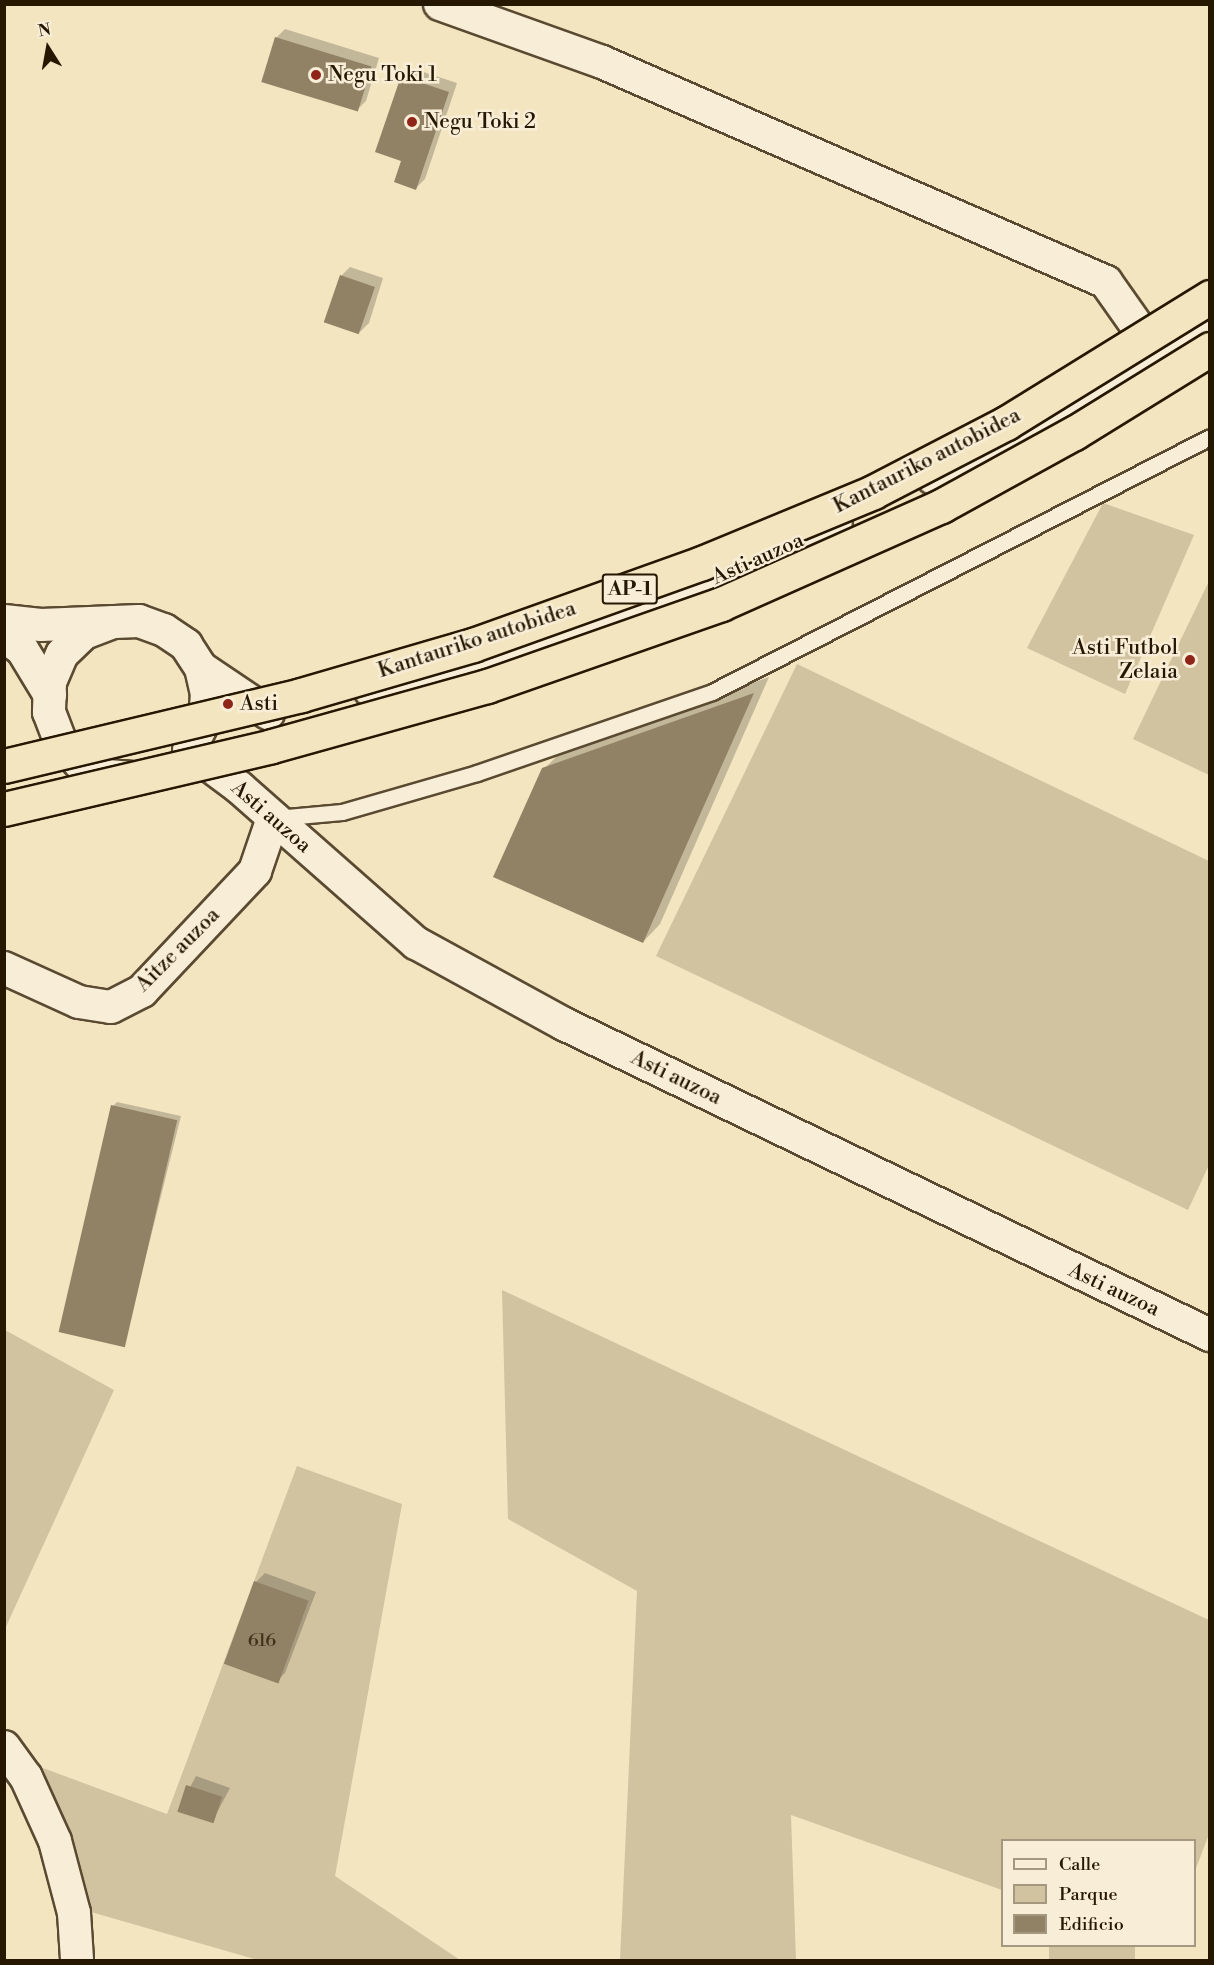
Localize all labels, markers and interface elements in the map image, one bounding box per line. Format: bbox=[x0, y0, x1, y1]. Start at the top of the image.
north arrow bbox=[18, 18, 78, 78]
text: N bbox=[36, 19, 53, 41]
place label: Negu Toki 1 bbox=[328, 62, 437, 88]
marker: Negu Toki 1 bbox=[309, 68, 323, 82]
place label: Negu Toki 2 bbox=[424, 109, 536, 135]
marker: Negu Toki 2 bbox=[405, 115, 419, 129]
street label: Kantauriko autobidea bbox=[829, 403, 1025, 519]
street label: Asti auzoa bbox=[708, 528, 808, 590]
road number: AP-1 bbox=[602, 572, 658, 606]
street label: Kantauriko autobidea bbox=[375, 596, 579, 684]
place label: Asti Futbol Zelaia bbox=[1072, 635, 1178, 685]
marker: Asti Futbol Zelaia bbox=[1183, 653, 1197, 667]
place label: Asti bbox=[240, 691, 278, 717]
marker: Asti bbox=[221, 697, 235, 711]
street label: Asti auzoa bbox=[226, 775, 316, 859]
street label: Aitze auzoa bbox=[131, 903, 225, 997]
street label: Asti auzoa bbox=[627, 1045, 725, 1111]
street label: Asti auzoa bbox=[1064, 1258, 1164, 1322]
house number: 616 bbox=[248, 1630, 276, 1652]
legend bbox=[1001, 1839, 1196, 1947]
text: Calle bbox=[1059, 1853, 1100, 1876]
text: Parque bbox=[1059, 1883, 1118, 1906]
text: Edificio bbox=[1059, 1913, 1124, 1936]

